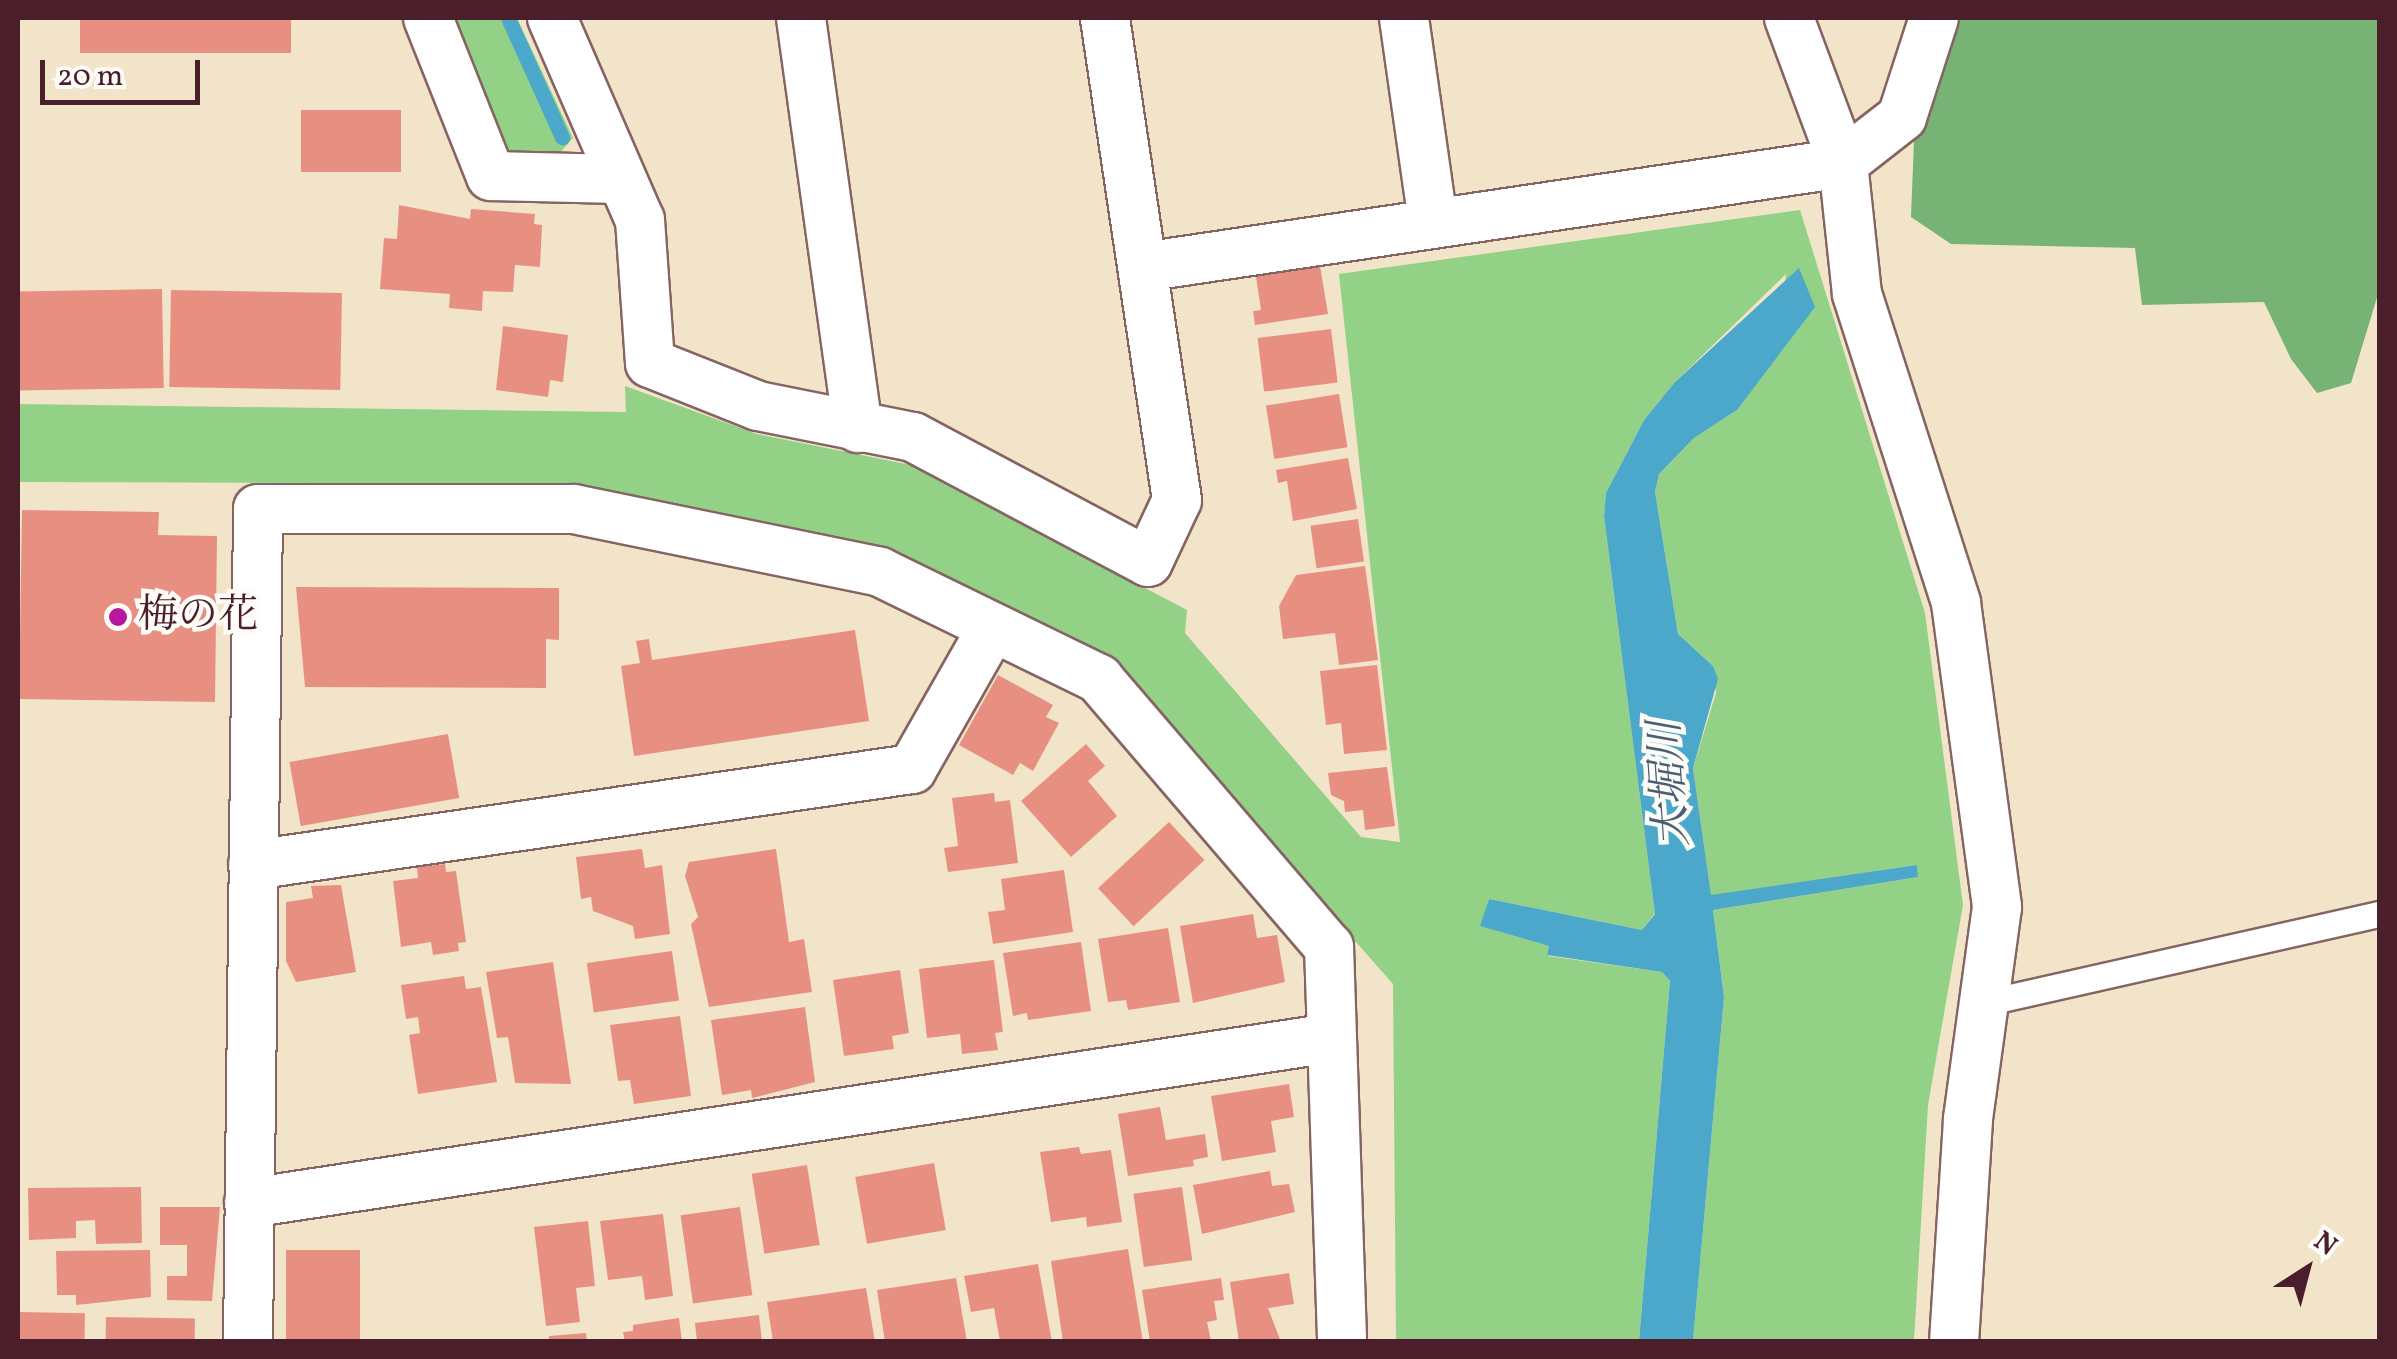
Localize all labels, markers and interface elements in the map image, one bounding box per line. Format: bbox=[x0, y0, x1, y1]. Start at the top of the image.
scale bar bbox=[45, 40, 205, 102]
text: 20 m bbox=[57, 56, 123, 98]
place label: 梅の花 bbox=[138, 593, 258, 641]
marker: 梅の花 bbox=[107, 606, 129, 628]
water label: 大堀川 bbox=[1642, 719, 1702, 849]
north arrow bbox=[2257, 1219, 2357, 1319]
text: N bbox=[2305, 1223, 2345, 1266]

